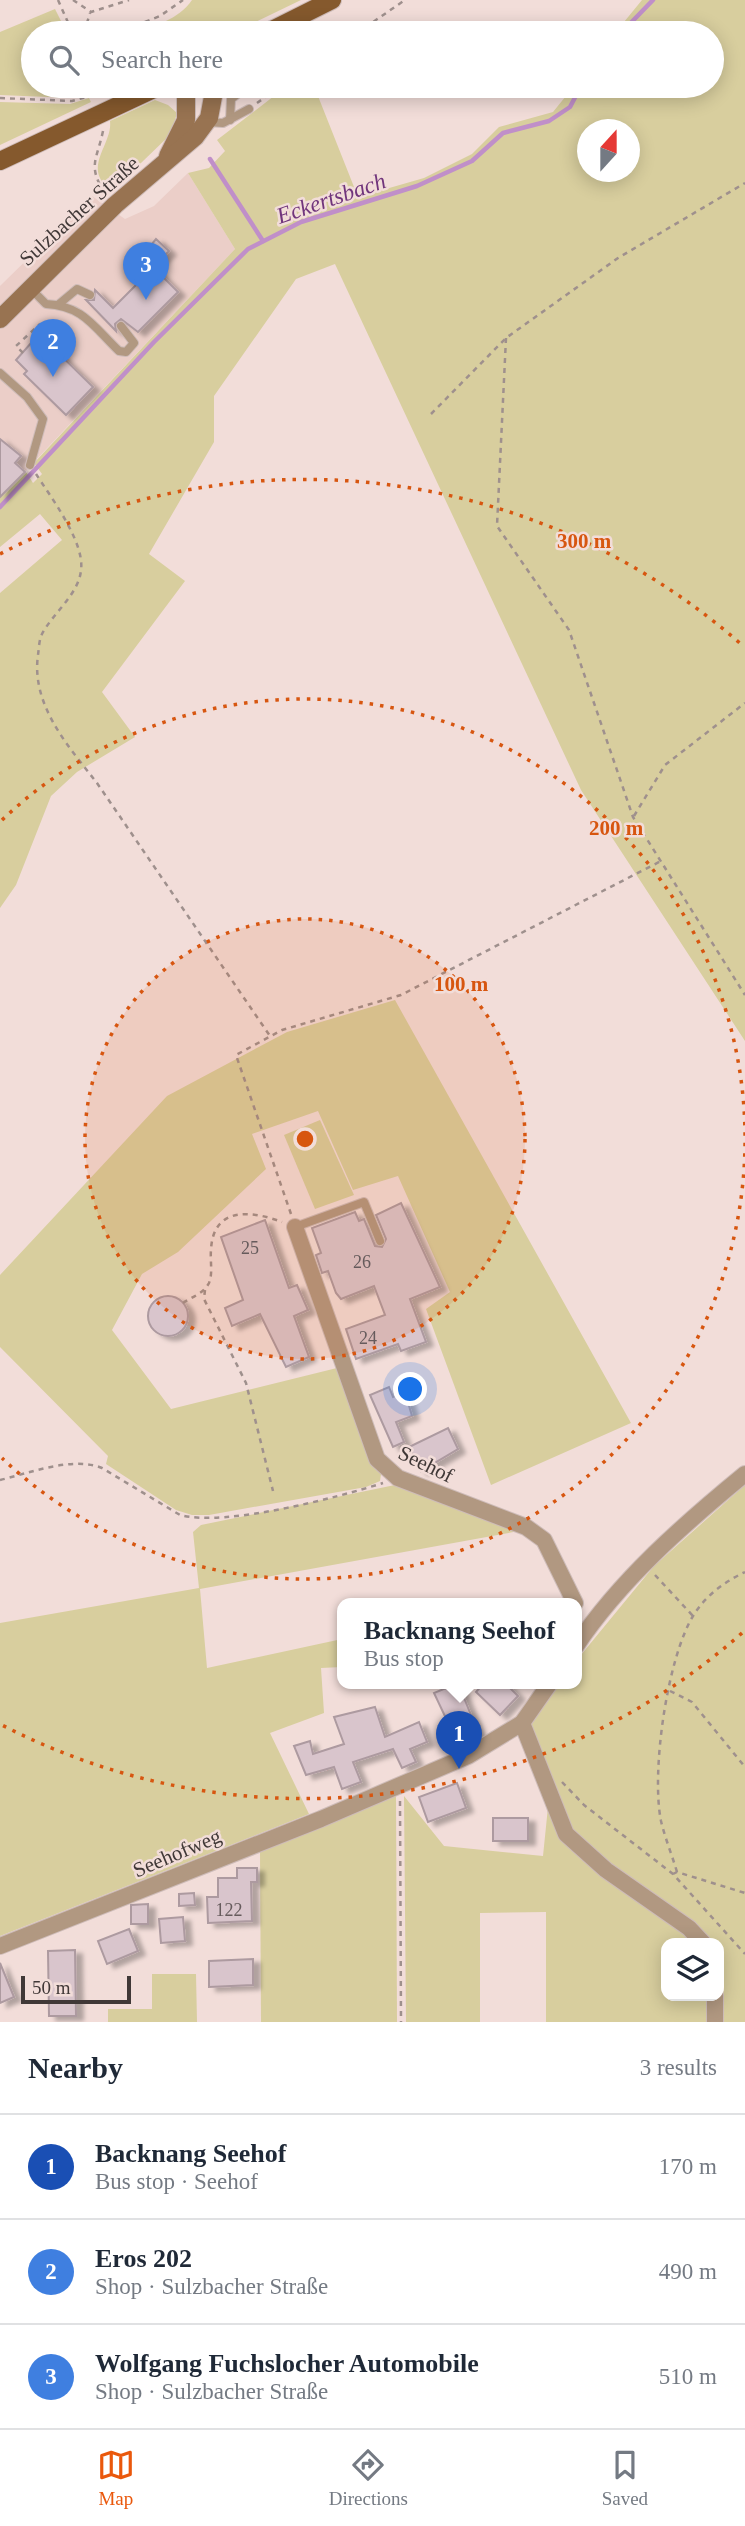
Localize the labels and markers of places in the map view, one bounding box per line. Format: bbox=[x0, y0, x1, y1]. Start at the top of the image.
pin: 3 bbox=[123, 242, 169, 300]
pin: 2 bbox=[30, 319, 76, 377]
centre of rings bbox=[293, 1127, 317, 1151]
pin: 1 bbox=[436, 1711, 482, 1769]

